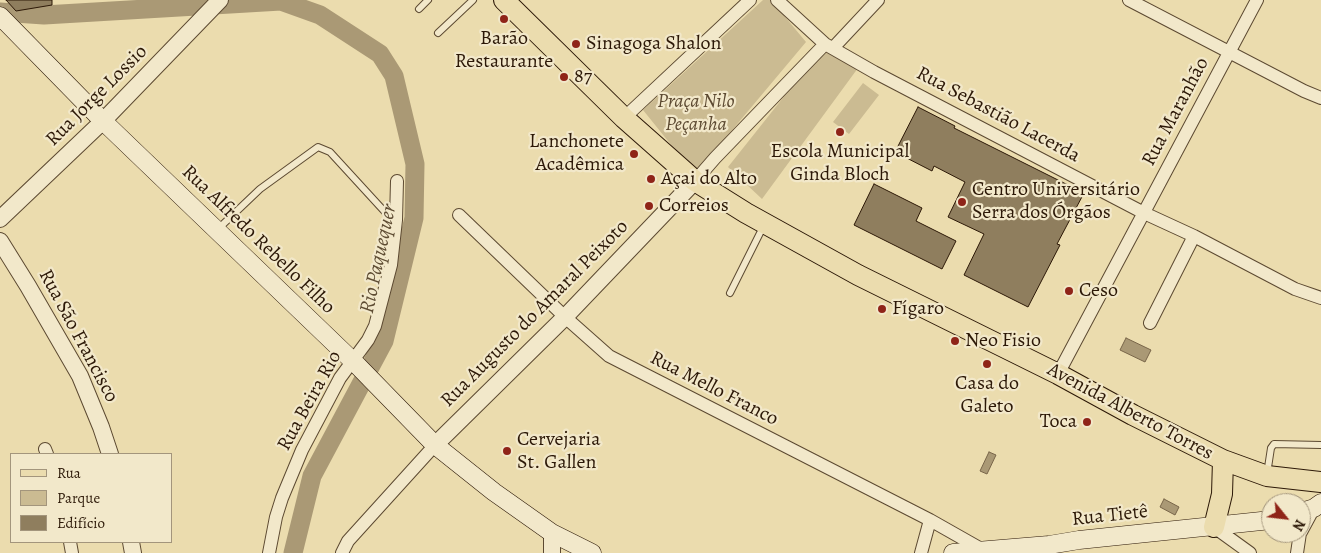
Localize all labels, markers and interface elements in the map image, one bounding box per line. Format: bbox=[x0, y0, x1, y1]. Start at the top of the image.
marker: Barão Restaurante bbox=[498, 13, 510, 25]
place label: Barão Restaurante bbox=[455, 27, 553, 74]
place label: Sinagoga Shalon bbox=[586, 32, 722, 56]
marker: Sinagoga Shalon bbox=[570, 38, 582, 50]
street label: Rua Jorge Lossio bbox=[41, 40, 153, 152]
street label: Rua Maranhão bbox=[1137, 54, 1215, 170]
street label: Rua Sebastião Lacerda bbox=[912, 62, 1084, 168]
place label: 87 bbox=[574, 65, 592, 89]
marker: 87 bbox=[558, 71, 570, 83]
park label: Praça Nilo Peçanha bbox=[657, 90, 735, 137]
marker: Escola Municipal Ginda Bloch bbox=[834, 126, 846, 138]
place label: Lanchonete Acadêmica bbox=[529, 130, 624, 177]
place label: Escola Municipal Ginda Bloch bbox=[771, 140, 909, 187]
marker: Lanchonete Acadêmica bbox=[628, 148, 640, 160]
street label: Rua Alfredo Rebello Filho bbox=[176, 161, 340, 319]
place label: Açai do Alto bbox=[661, 167, 757, 191]
marker: Açai do Alto bbox=[645, 173, 657, 185]
place label: Centro Universitário Serra dos Órgãos bbox=[972, 178, 1140, 225]
place label: Correios bbox=[659, 194, 729, 218]
marker: Centro Universitário Serra dos Órgãos bbox=[956, 196, 968, 208]
marker: Correios bbox=[643, 200, 655, 212]
water label: Rio Paquequer bbox=[355, 202, 403, 316]
street label: Rua Augusto do Amaral Peixoto bbox=[436, 215, 634, 413]
street label: Rua São Francisco bbox=[33, 265, 123, 407]
place label: Ceso bbox=[1079, 279, 1118, 303]
marker: Ceso bbox=[1063, 285, 1075, 297]
place label: Fígaro bbox=[892, 297, 944, 321]
marker: Fígaro bbox=[876, 303, 888, 315]
place label: Neo Fisio bbox=[965, 329, 1041, 353]
marker: Neo Fisio bbox=[949, 335, 961, 347]
street label: Rua Mello Franco bbox=[646, 346, 782, 432]
street label: Rua Beira Rio bbox=[273, 347, 347, 455]
marker: Casa do Galeto bbox=[981, 358, 993, 370]
street label: Avenida Alberto Torres bbox=[1043, 358, 1217, 466]
place label: Casa do Galeto bbox=[955, 372, 1019, 419]
place label: Toca bbox=[1040, 410, 1077, 434]
marker: Toca bbox=[1081, 416, 1093, 428]
place label: Cervejaria St. Gallen bbox=[517, 428, 601, 475]
marker: Cervejaria St. Gallen bbox=[501, 445, 513, 457]
legend bbox=[10, 453, 172, 543]
text: Rua bbox=[57, 463, 81, 483]
text: Parque bbox=[57, 488, 100, 508]
north arrow bbox=[1261, 493, 1311, 543]
street label: Rua Tietê bbox=[1071, 500, 1149, 532]
text: Edifício bbox=[57, 513, 105, 533]
text: N bbox=[1288, 516, 1309, 534]

